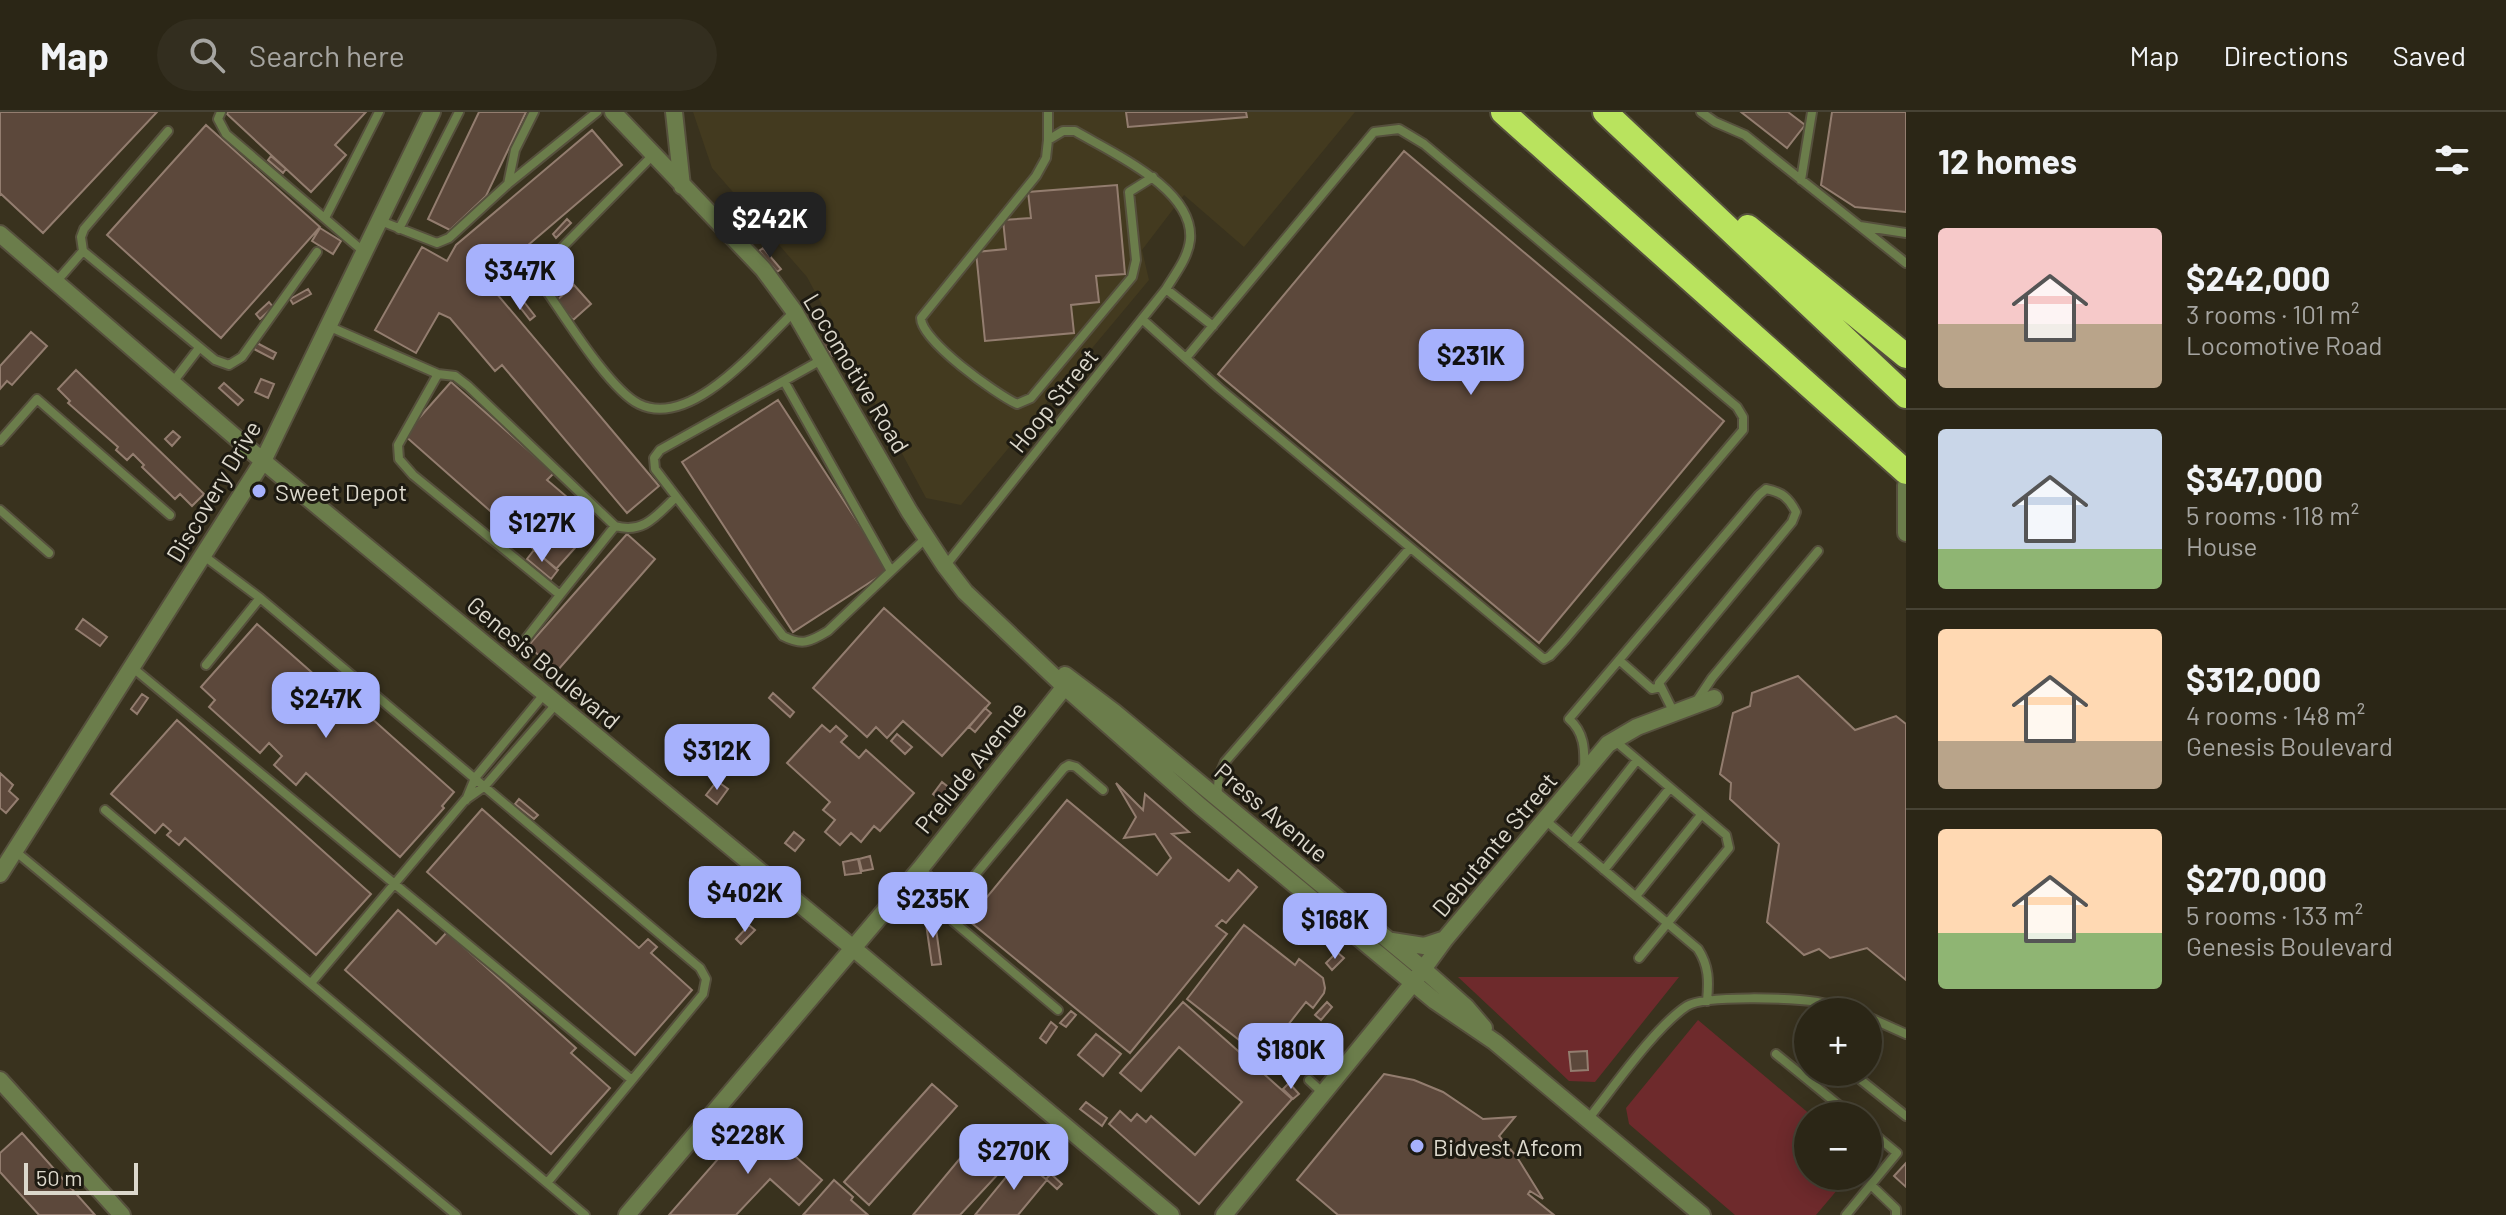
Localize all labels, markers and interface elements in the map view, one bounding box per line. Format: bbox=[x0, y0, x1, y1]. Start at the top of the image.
search box bbox=[157, 19, 717, 91]
text: Map bbox=[40, 32, 109, 78]
icon: search bbox=[185, 33, 229, 77]
text: Search here bbox=[249, 37, 405, 73]
text: Map bbox=[2130, 38, 2179, 72]
text: Directions bbox=[2223, 38, 2349, 72]
text: Saved bbox=[2393, 38, 2466, 72]
icon: filters bbox=[2430, 138, 2474, 182]
text: 12 homes bbox=[1938, 140, 2077, 181]
pin: $242K bbox=[714, 192, 826, 260]
text: $242K bbox=[732, 202, 808, 233]
pin: $347K bbox=[464, 244, 576, 312]
text: $347K bbox=[484, 254, 556, 285]
text: $242,000 bbox=[2186, 257, 2330, 298]
icon: home bbox=[2002, 260, 2098, 356]
street label: Locomotive Road bbox=[798, 288, 916, 458]
text: 3 rooms · 101 m² bbox=[2186, 298, 2359, 329]
pin: $231K bbox=[1415, 329, 1527, 397]
text: Locomotive Road bbox=[2186, 329, 2382, 360]
text: $231K bbox=[1437, 339, 1505, 370]
street label: Hoop Street bbox=[1002, 342, 1104, 458]
street label: Discovery Drive bbox=[159, 415, 267, 567]
text: $347,000 bbox=[2186, 458, 2323, 499]
icon: home bbox=[2002, 461, 2098, 557]
place label: Sweet Depot bbox=[275, 477, 407, 506]
marker: Sweet Depot bbox=[250, 482, 268, 500]
pin: $127K bbox=[486, 496, 598, 564]
text: 5 rooms · 118 m² bbox=[2186, 499, 2359, 530]
text: $127K bbox=[508, 506, 576, 537]
text: House bbox=[2186, 530, 2257, 561]
street label: Genesis Boulevard bbox=[462, 590, 626, 734]
text: $312,000 bbox=[2186, 658, 2321, 699]
icon: home bbox=[2002, 661, 2098, 757]
pin: $247K bbox=[270, 672, 382, 740]
text: $247K bbox=[290, 682, 362, 713]
street label: Prelude Avenue bbox=[908, 695, 1032, 839]
text: 4 rooms · 148 m² bbox=[2186, 699, 2365, 730]
pin: $312K bbox=[661, 724, 773, 792]
text: Genesis Boulevard bbox=[2186, 730, 2393, 761]
text: $312K bbox=[683, 734, 751, 765]
street label: Press Avenue bbox=[1209, 756, 1335, 868]
street label: Debutante Street bbox=[1425, 766, 1563, 922]
text: $270,000 bbox=[2186, 858, 2327, 899]
icon: home bbox=[2002, 861, 2098, 957]
pin: $402K bbox=[689, 866, 801, 934]
pin: $235K bbox=[877, 872, 989, 940]
text: $402K bbox=[707, 876, 783, 907]
text: $235K bbox=[896, 882, 970, 913]
pin: $168K bbox=[1279, 893, 1391, 961]
text: 5 rooms · 133 m² bbox=[2186, 899, 2363, 930]
text: $168K bbox=[1301, 903, 1369, 934]
text: Genesis Boulevard bbox=[2186, 930, 2393, 961]
map controls bbox=[1794, 998, 1882, 1190]
button: + bbox=[1794, 998, 1882, 1086]
pin: $180K bbox=[1235, 1023, 1347, 1091]
text: $180K bbox=[1256, 1033, 1326, 1064]
button: − bbox=[1794, 1102, 1882, 1190]
pin: $228K bbox=[692, 1108, 804, 1176]
text: $228K bbox=[711, 1118, 785, 1149]
pin: $270K bbox=[958, 1124, 1070, 1192]
place label: Bidvest Afcom bbox=[1433, 1132, 1583, 1161]
text: $270K bbox=[977, 1134, 1051, 1165]
marker: Bidvest Afcom bbox=[1408, 1137, 1426, 1155]
scale bar bbox=[24, 1159, 138, 1195]
text: 50 m bbox=[36, 1164, 82, 1190]

